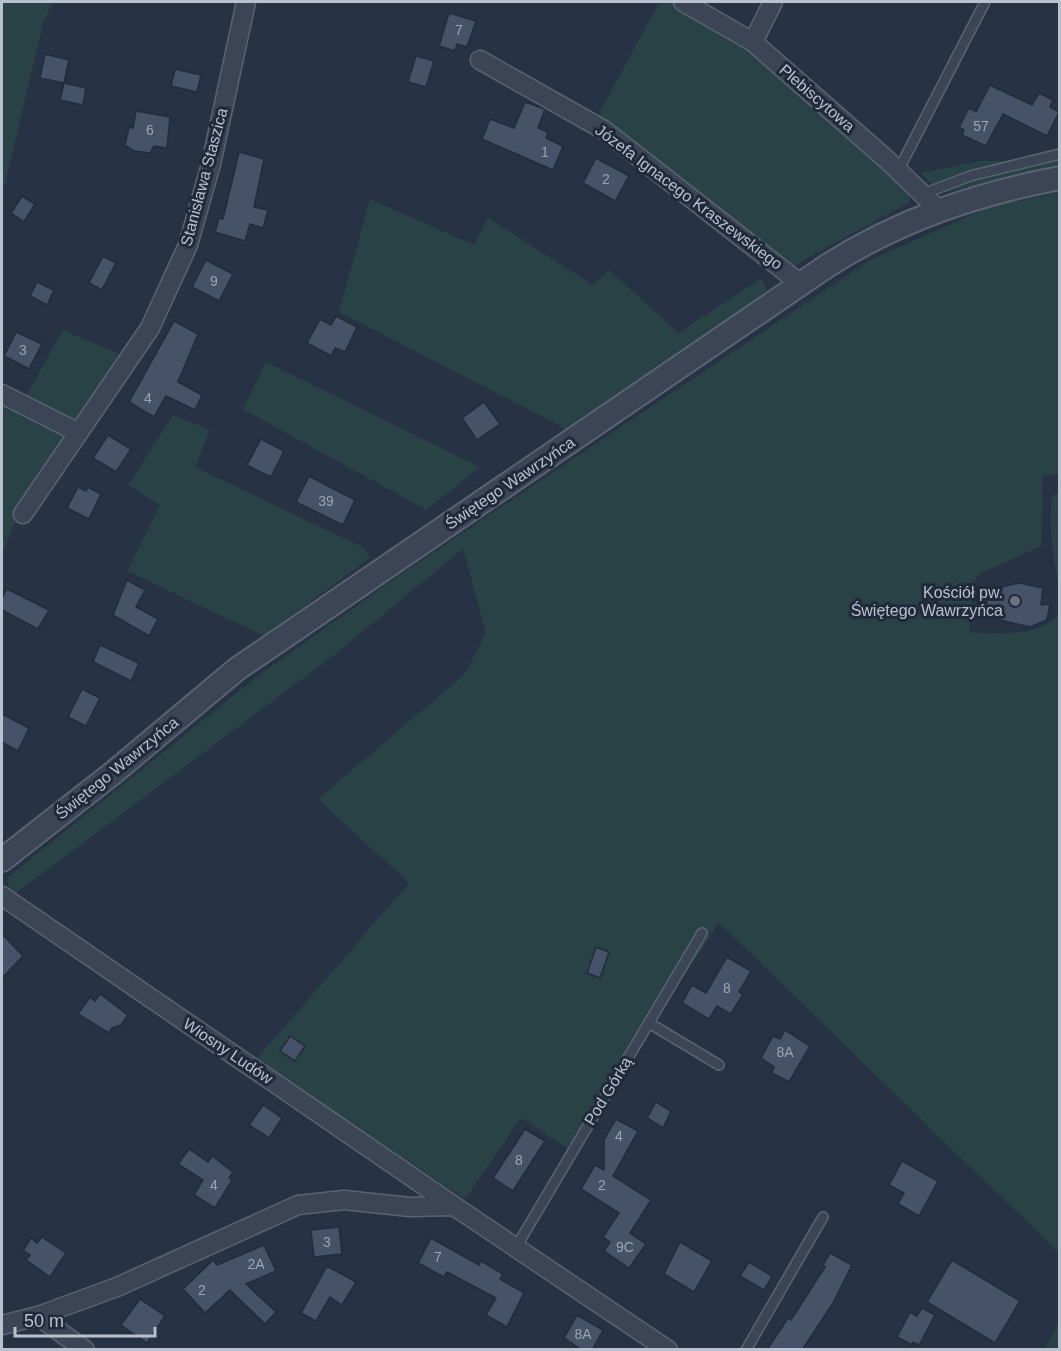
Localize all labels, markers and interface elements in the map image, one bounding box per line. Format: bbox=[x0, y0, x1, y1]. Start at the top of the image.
house number: 7 bbox=[455, 22, 463, 38]
street label: Plebiscytowa bbox=[776, 61, 858, 135]
street label: Stanisława Staszica bbox=[177, 106, 231, 248]
house number: 57 bbox=[973, 118, 989, 134]
street label: Józefa Ignacego Kraszewskiego bbox=[592, 121, 786, 273]
house number: 6 bbox=[146, 122, 154, 138]
house number: 1 bbox=[541, 144, 549, 160]
house number: 2 bbox=[602, 171, 610, 187]
house number: 9 bbox=[210, 273, 218, 289]
house number: 3 bbox=[19, 342, 27, 358]
house number: 4 bbox=[144, 390, 152, 406]
street label: Świętego Wawrzyńca bbox=[442, 432, 578, 533]
house number: 39 bbox=[318, 493, 334, 509]
place label: Kościół pw. Świętego Wawrzyńca bbox=[851, 584, 1003, 619]
marker: Kościół pw. Świętego Wawrzyńca bbox=[1008, 594, 1022, 608]
street label: Świętego Wawrzyńca bbox=[52, 713, 182, 823]
house number: 8 bbox=[723, 980, 731, 996]
street label: Wiosny Ludów bbox=[180, 1015, 276, 1087]
house number: 8A bbox=[776, 1044, 794, 1060]
street label: Pod Górką bbox=[581, 1054, 635, 1128]
house number: 4 bbox=[615, 1128, 623, 1144]
house number: 8 bbox=[515, 1152, 523, 1168]
house number: 4 bbox=[210, 1177, 218, 1193]
house number: 2 bbox=[598, 1177, 606, 1193]
house number: 3 bbox=[323, 1234, 331, 1250]
house number: 9C bbox=[616, 1239, 634, 1255]
house number: 7 bbox=[434, 1249, 442, 1265]
house number: 2A bbox=[247, 1256, 265, 1272]
house number: 2 bbox=[198, 1282, 206, 1298]
scale bar bbox=[15, 1300, 154, 1338]
text: 50 m bbox=[24, 1311, 64, 1331]
house number: 8A bbox=[574, 1326, 592, 1342]

